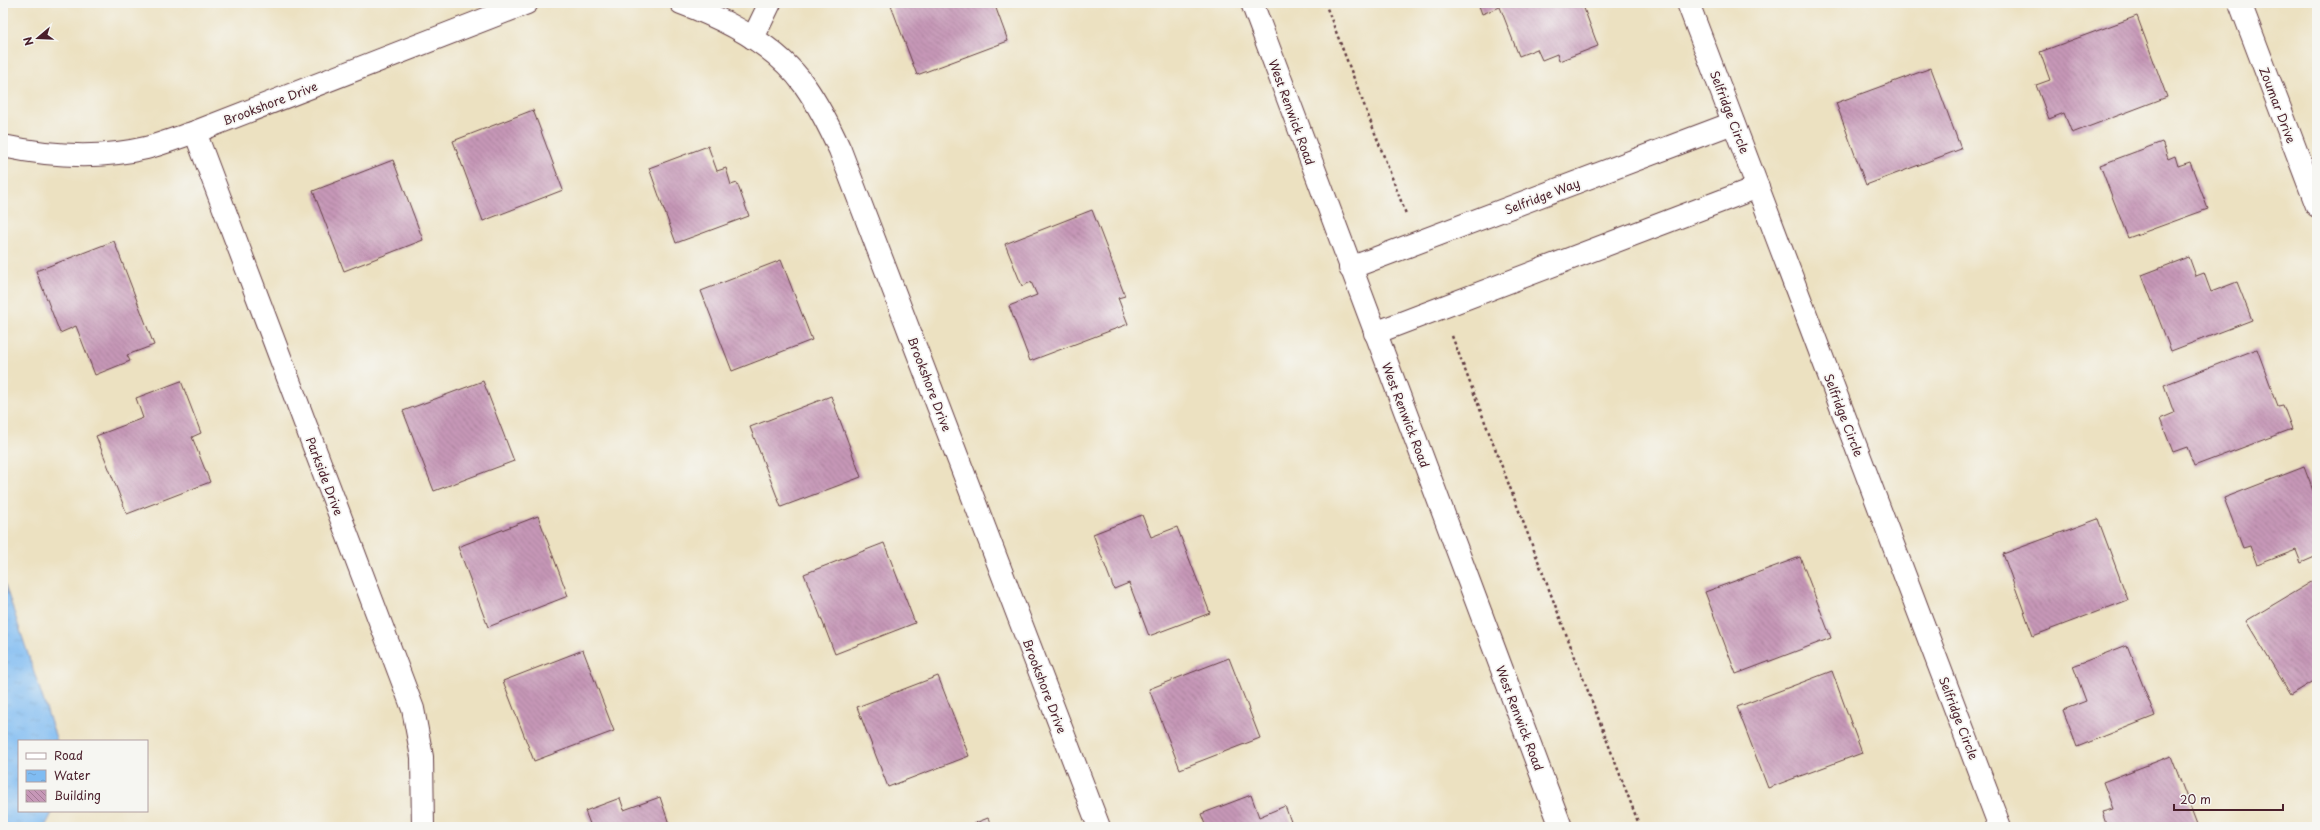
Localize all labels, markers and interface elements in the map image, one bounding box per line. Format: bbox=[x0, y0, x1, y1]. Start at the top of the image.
north arrow bbox=[18, 18, 58, 58]
text: N bbox=[19, 34, 38, 48]
street label: West Renwick Road bbox=[1265, 57, 1319, 167]
street label: Zoumar Drive bbox=[2255, 64, 2301, 146]
street label: Selfridge Circle bbox=[1706, 68, 1754, 156]
street label: Brookshore Drive bbox=[220, 77, 320, 129]
street label: Selfridge Way bbox=[1502, 173, 1582, 219]
street label: Brookshore Drive bbox=[904, 334, 956, 434]
street label: West Renwick Road bbox=[1378, 360, 1434, 470]
street label: Selfridge Circle bbox=[1820, 371, 1868, 459]
street label: Parkside Drive bbox=[302, 434, 348, 518]
street label: Brookshore Drive bbox=[1019, 636, 1071, 736]
street label: West Renwick Road bbox=[1492, 663, 1548, 773]
street label: Selfridge Circle bbox=[1935, 674, 1983, 762]
legend bbox=[18, 740, 148, 812]
text: Road bbox=[54, 746, 83, 764]
text: Water bbox=[54, 766, 91, 784]
text: Building bbox=[54, 786, 101, 804]
scale bar bbox=[2174, 786, 2283, 812]
text: 20 m bbox=[2180, 790, 2211, 808]

